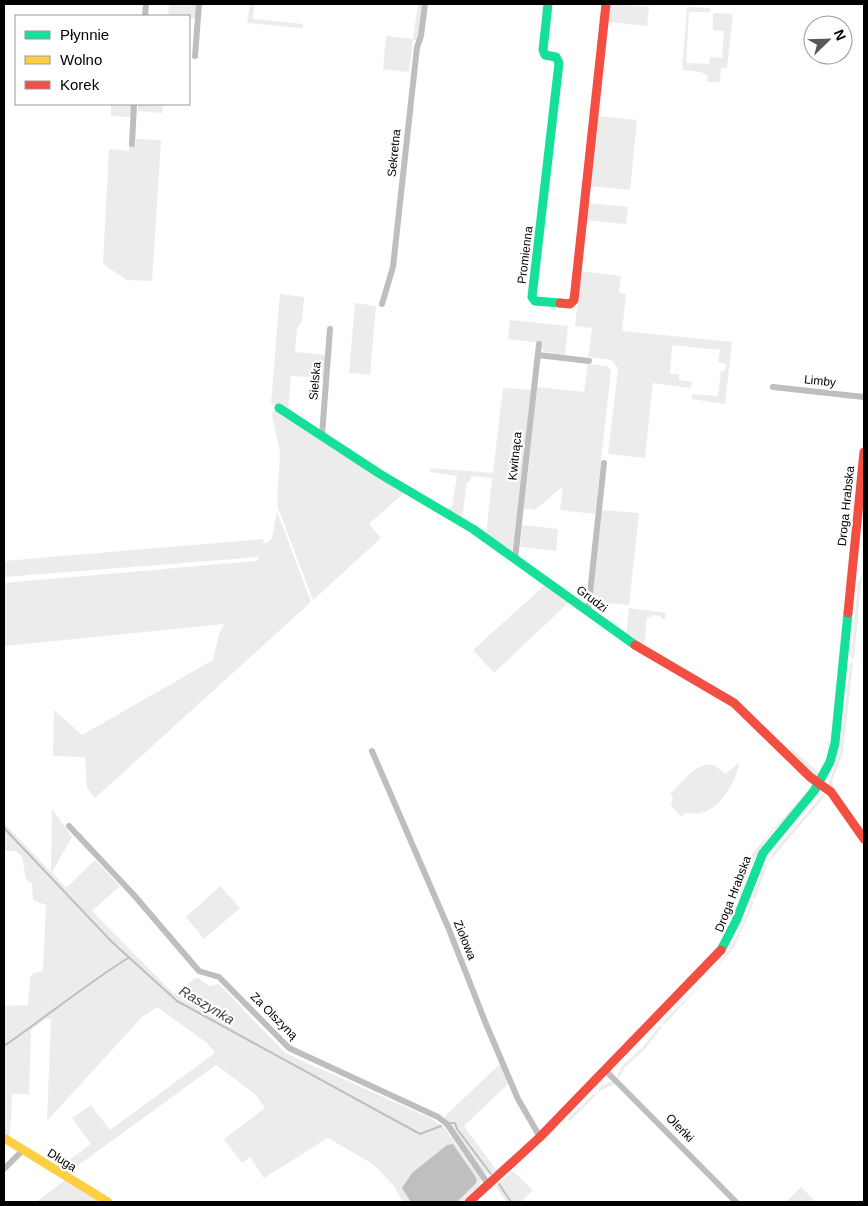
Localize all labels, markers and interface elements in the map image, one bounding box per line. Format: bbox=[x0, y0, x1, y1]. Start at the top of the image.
legend bbox=[15, 15, 190, 105]
north arrow bbox=[803, 15, 853, 65]
text: Płynnie bbox=[60, 26, 109, 43]
text: N bbox=[831, 27, 849, 43]
text: Wolno bbox=[60, 51, 102, 68]
text: Korek bbox=[60, 76, 100, 93]
street label: Sekretna bbox=[385, 128, 404, 178]
street label: Promienna bbox=[515, 225, 536, 285]
street label: Sielska bbox=[306, 361, 324, 401]
street label: Limby bbox=[803, 372, 837, 390]
street label: Kwitnąca bbox=[505, 431, 525, 481]
street label: Droga Hrabska bbox=[835, 465, 857, 547]
street label: Grudzi bbox=[574, 583, 610, 615]
street label: Droga Hrabska bbox=[712, 854, 754, 934]
street label: Ziołowa bbox=[451, 918, 479, 962]
water label: Raszynka bbox=[177, 982, 238, 1028]
street label: Za Olszyną bbox=[248, 990, 301, 1043]
street label: Oleńki bbox=[663, 1111, 697, 1145]
street label: Długa bbox=[45, 1146, 79, 1174]

